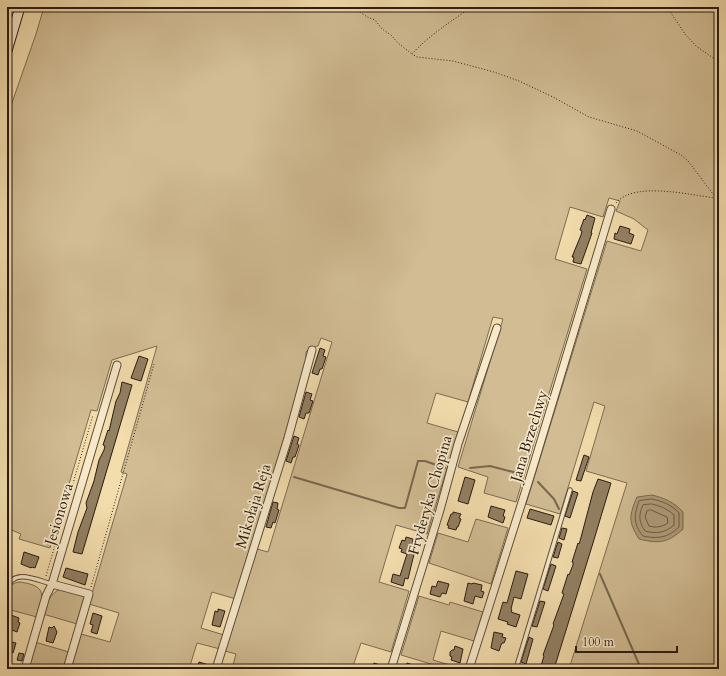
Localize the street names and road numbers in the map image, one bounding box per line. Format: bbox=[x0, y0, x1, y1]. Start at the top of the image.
street label: Jana Brzechwy bbox=[505, 388, 552, 486]
street label: Fryderyka Chopina bbox=[403, 432, 457, 557]
street label: Mikołaja Reja bbox=[231, 461, 276, 551]
street label: Jesionowa bbox=[39, 480, 78, 550]

